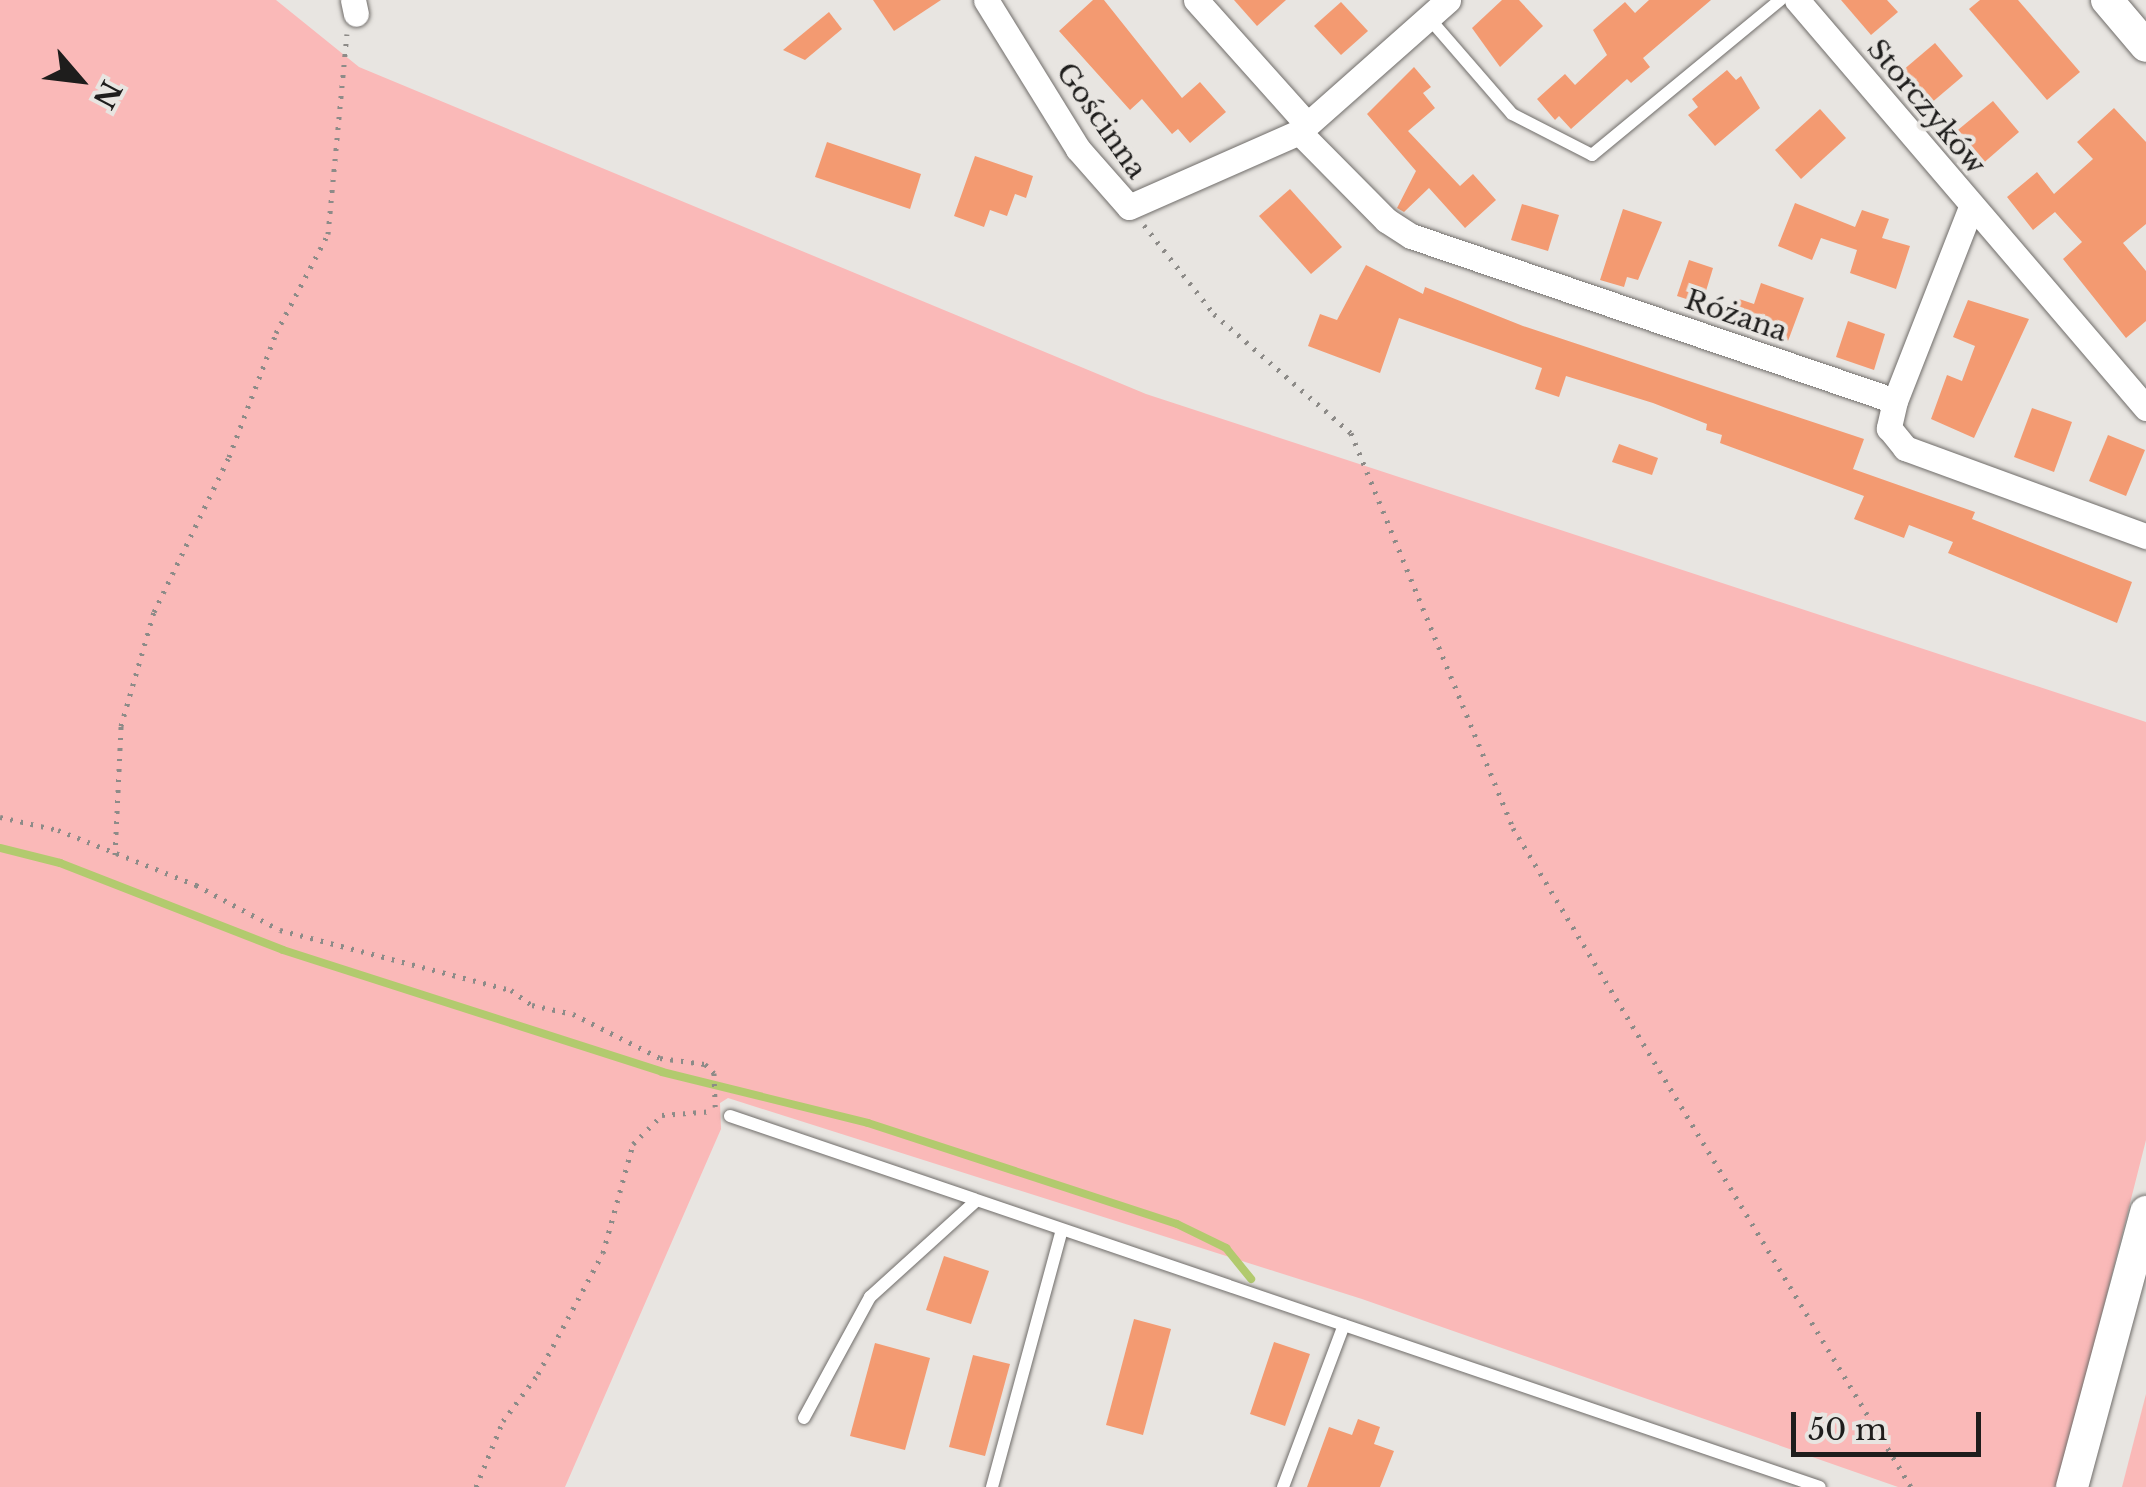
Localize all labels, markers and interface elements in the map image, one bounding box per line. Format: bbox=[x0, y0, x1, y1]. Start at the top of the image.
north arrow bbox=[30, 30, 130, 130]
street label: Storczyków bbox=[1860, 33, 1992, 181]
street label: Gościnna bbox=[1049, 56, 1153, 186]
text: N bbox=[85, 74, 129, 114]
street label: Różana bbox=[1680, 283, 1792, 349]
scale bar bbox=[1796, 1392, 1986, 1454]
text: 50 m bbox=[1808, 1411, 1887, 1448]

